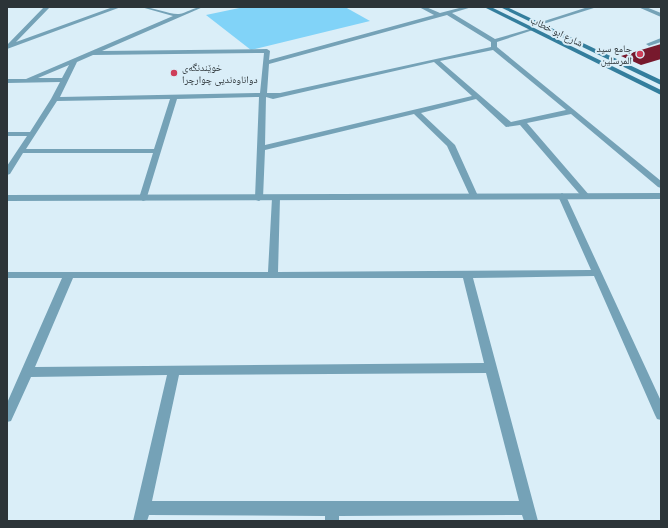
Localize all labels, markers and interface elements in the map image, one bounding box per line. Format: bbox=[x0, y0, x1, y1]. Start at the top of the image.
street label: شارع ابو خطاب bbox=[528, 13, 585, 50]
place label: جامع سيد المرسلين bbox=[596, 42, 633, 67]
marker: جامع سيد المرسلين bbox=[635, 49, 645, 59]
place label: خوێندنگەی دواناوەندیی چوارچرا bbox=[182, 61, 258, 86]
marker: خوێندنگەی دواناوەندیی چوارچرا bbox=[169, 68, 179, 78]

